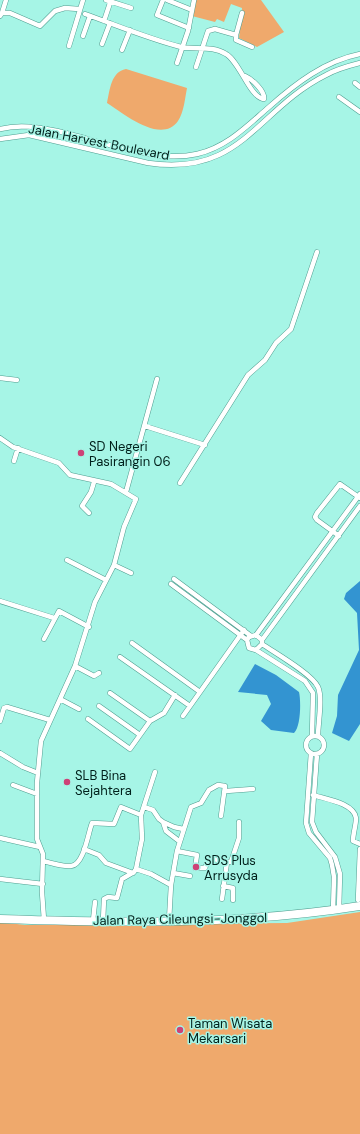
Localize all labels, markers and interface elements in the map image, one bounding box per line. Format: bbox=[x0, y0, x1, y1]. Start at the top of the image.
street label: Jalan Harvest Boulevard bbox=[27, 120, 171, 164]
place label: SD Negeri Pasirangin 06 bbox=[89, 438, 171, 470]
marker: SD Negeri Pasirangin 06 bbox=[76, 448, 86, 458]
place label: SLB Bina Sejahtera bbox=[75, 767, 132, 799]
marker: SLB Bina Sejahtera bbox=[62, 777, 72, 787]
place label: SDS Plus Arrusyda bbox=[204, 852, 258, 884]
marker: SDS Plus Arrusyda bbox=[191, 862, 201, 872]
street label: Jalan Raya Cileungsi-Jonggol bbox=[93, 909, 267, 929]
place label: Taman Wisata Mekarsari bbox=[188, 1015, 272, 1047]
marker: Taman Wisata Mekarsari bbox=[175, 1025, 185, 1035]

